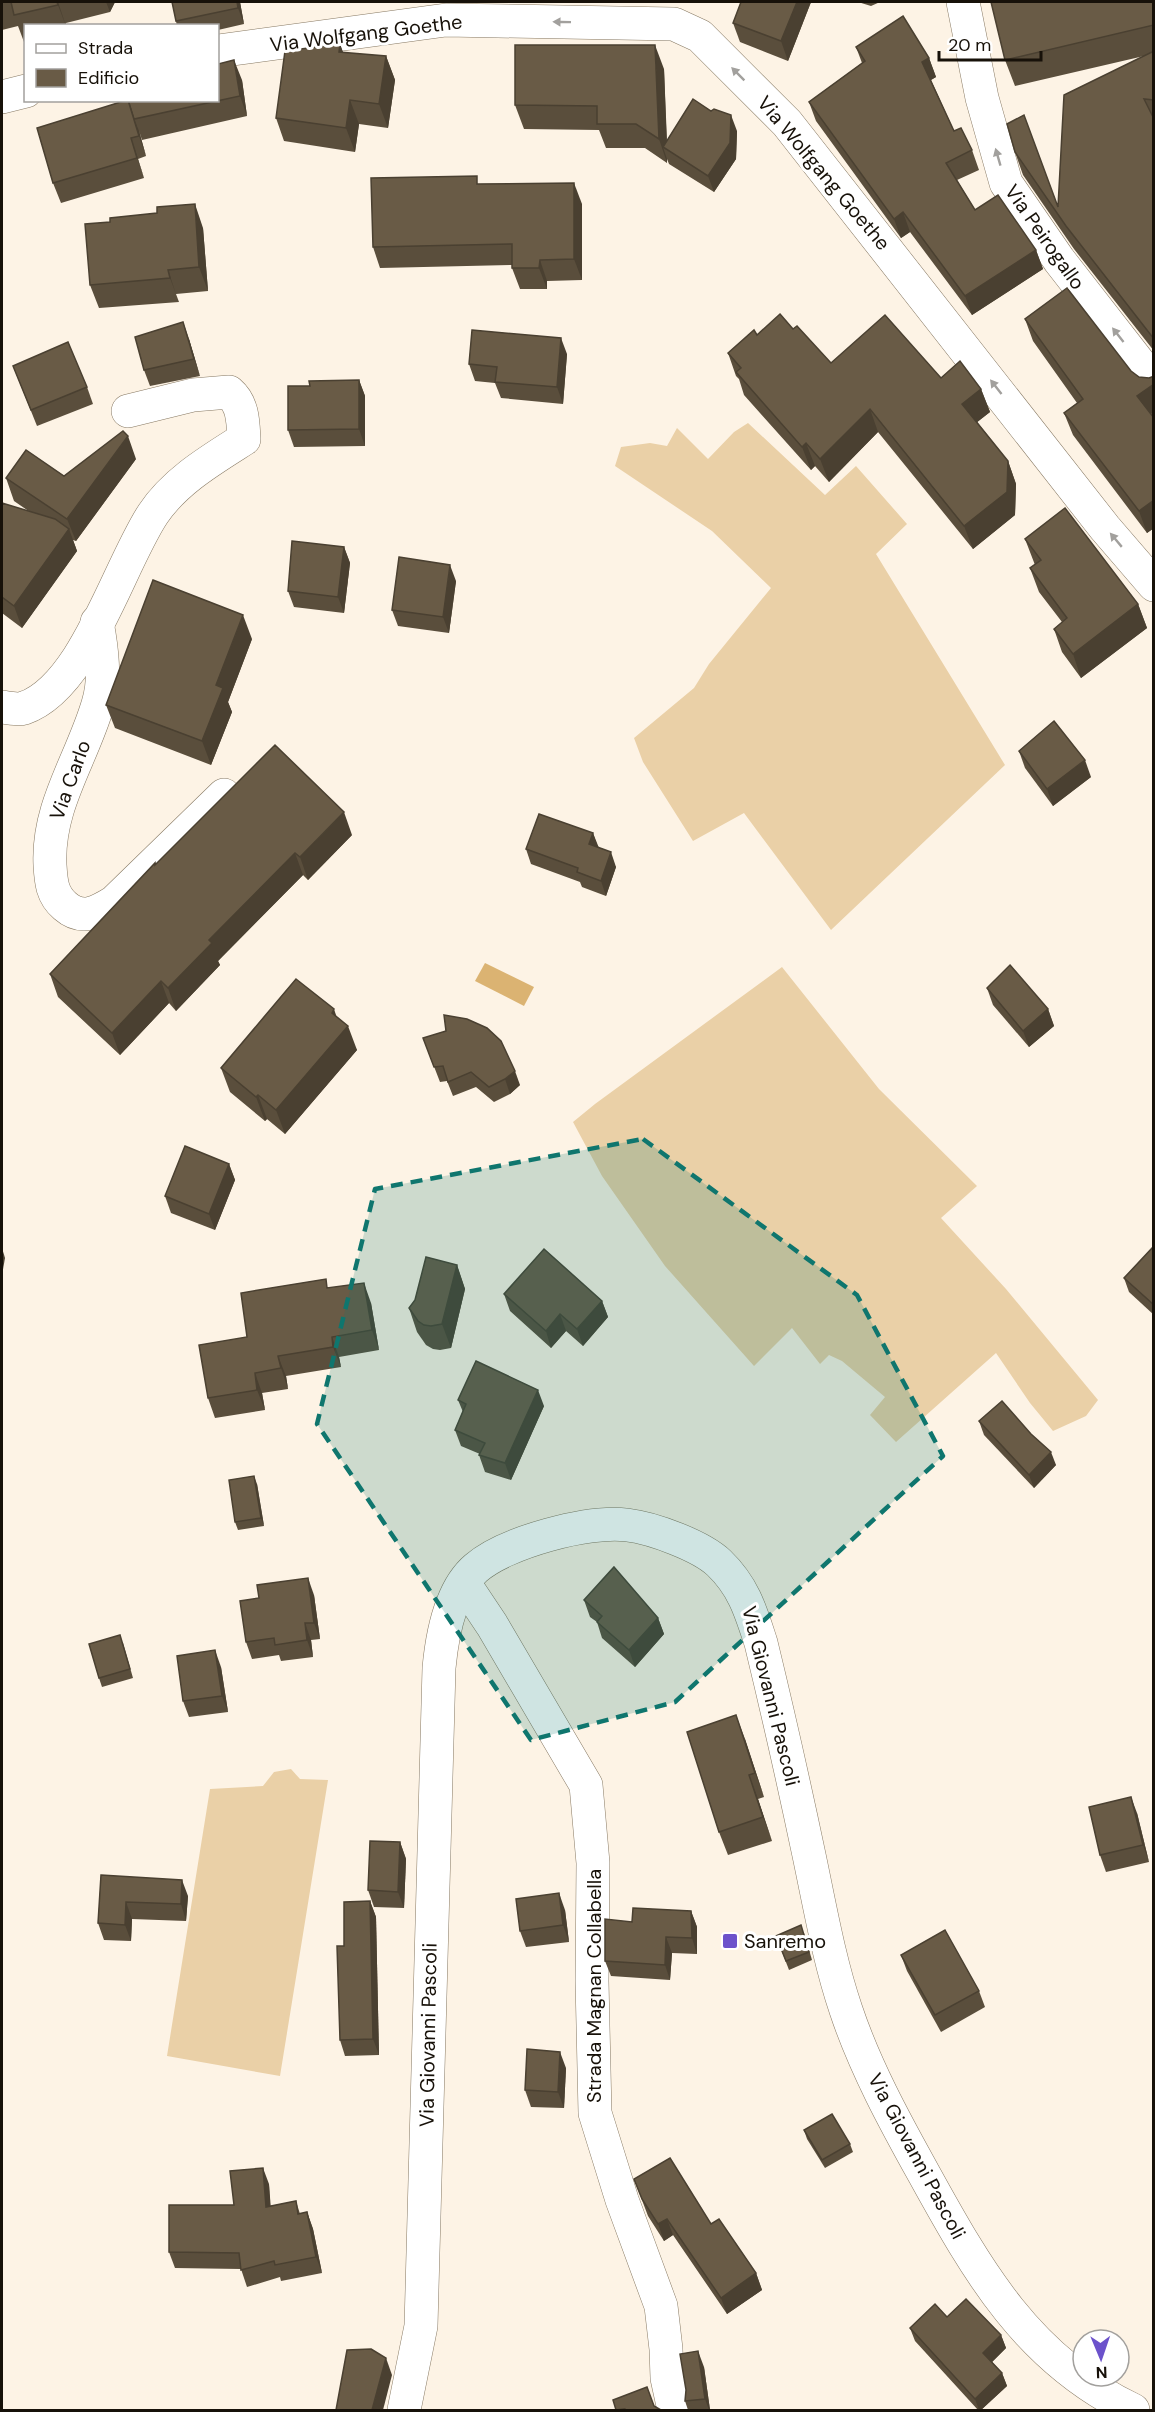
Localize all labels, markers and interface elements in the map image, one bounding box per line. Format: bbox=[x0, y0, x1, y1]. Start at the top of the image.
street label: Via Wolfgang Goethe bbox=[268, 8, 464, 58]
one-way arrow bbox=[552, 17, 571, 27]
legend bbox=[24, 24, 219, 102]
scale bar bbox=[939, 24, 1041, 62]
text: 20 m bbox=[948, 33, 991, 57]
text: Strada bbox=[78, 36, 133, 60]
text: Edificio bbox=[78, 66, 139, 90]
one-way arrow bbox=[732, 68, 746, 82]
street label: Via Wolfgang Goethe bbox=[752, 90, 896, 256]
one-way arrow bbox=[993, 148, 1003, 166]
street label: Via Peirogallo bbox=[999, 179, 1091, 295]
one-way arrow bbox=[1112, 328, 1124, 343]
one-way arrow bbox=[990, 379, 1002, 394]
one-way arrow bbox=[1109, 532, 1122, 548]
street label: Via Carlo bbox=[44, 736, 96, 824]
street label: Via Giovanni Pascoli bbox=[736, 1603, 806, 1789]
street label: Strada Magnan Collabella bbox=[581, 1869, 607, 2103]
place label: Sanremo bbox=[744, 1928, 826, 1954]
marker: Sanremo bbox=[721, 1932, 739, 1950]
street label: Via Giovanni Pascoli bbox=[413, 1943, 443, 2127]
street label: Via Giovanni Pascoli bbox=[862, 2069, 972, 2243]
north arrow bbox=[1071, 2328, 1131, 2388]
text: N bbox=[1095, 2362, 1108, 2383]

